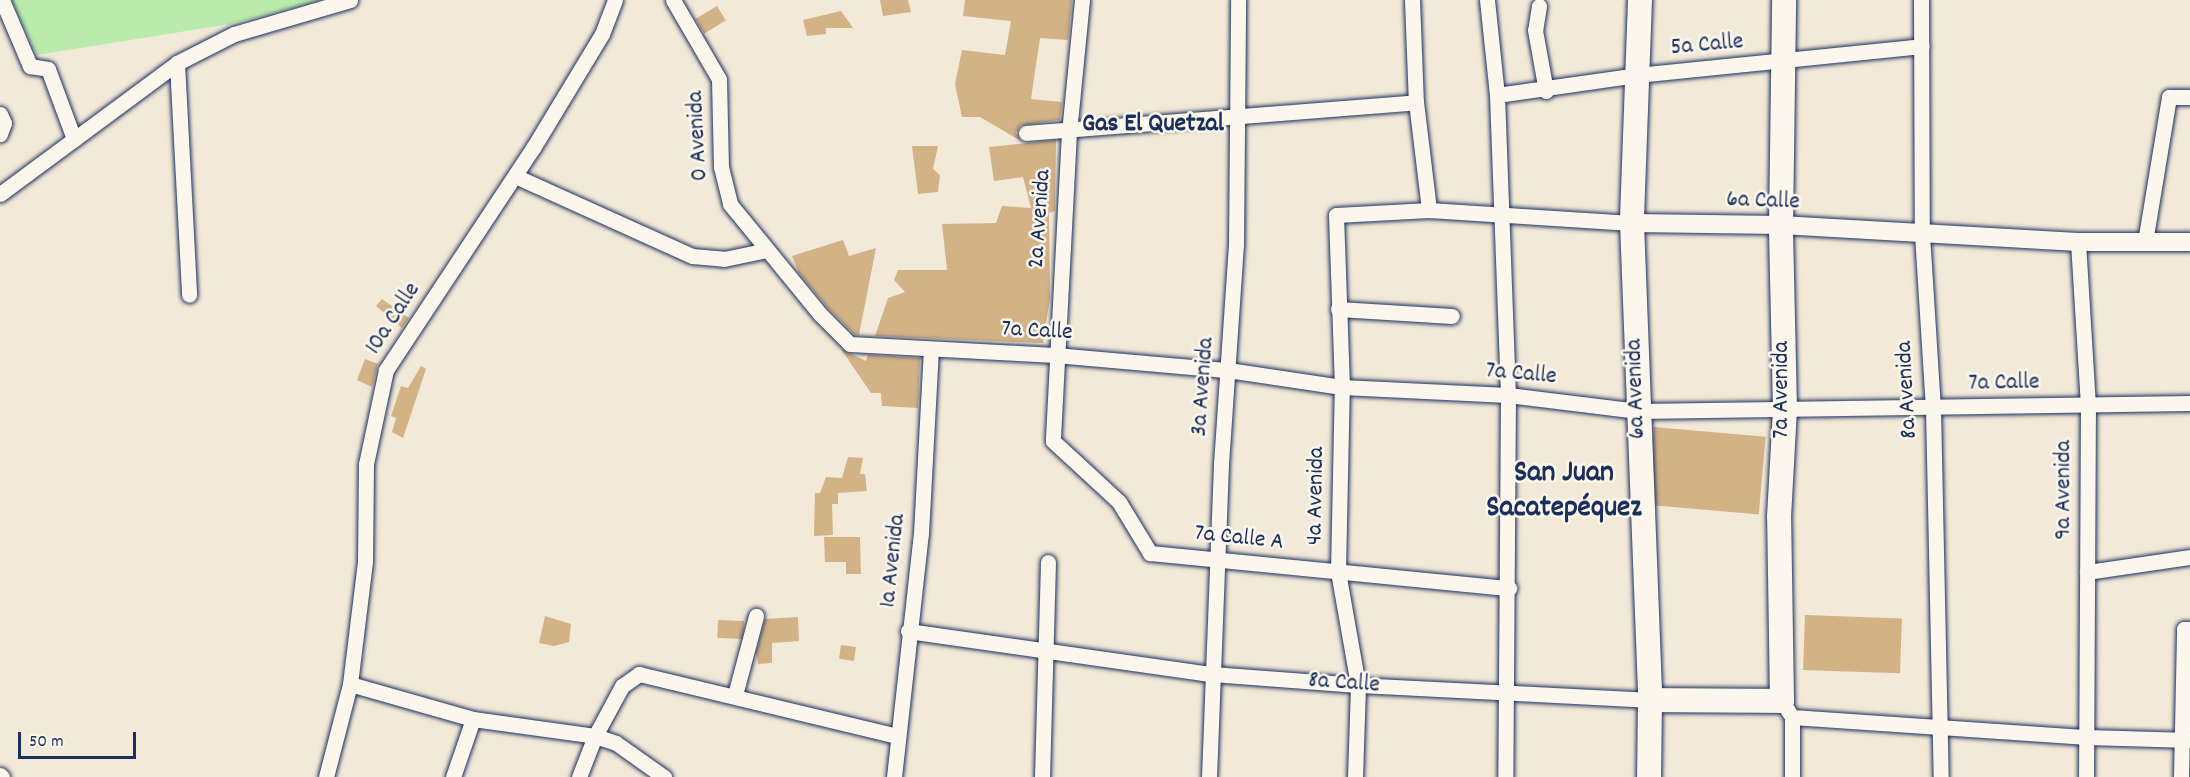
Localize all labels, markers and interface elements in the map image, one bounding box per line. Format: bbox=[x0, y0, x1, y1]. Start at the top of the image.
street label: 5a Calle bbox=[1669, 28, 1745, 64]
street label: 0 Avenida bbox=[682, 90, 716, 182]
district label: Gas El Quetzal bbox=[1082, 109, 1224, 141]
street label: 2a Avenida bbox=[1023, 169, 1059, 269]
street label: 6a Calle bbox=[1726, 186, 1800, 218]
street label: 10a Calle bbox=[360, 278, 428, 360]
street label: 7a Calle bbox=[1001, 316, 1073, 348]
street label: 3a Avenida bbox=[1186, 337, 1222, 437]
street label: 6a Avenida bbox=[1621, 338, 1653, 440]
street label: 8a Avenida bbox=[1891, 340, 1925, 440]
street label: 7a Avenida bbox=[1769, 341, 1797, 439]
street label: 7a Calle bbox=[1484, 358, 1558, 392]
street label: 7a Calle bbox=[1968, 369, 2040, 399]
street label: 9a Avenida bbox=[2051, 440, 2079, 540]
street label: 4a Avenida bbox=[1302, 447, 1332, 545]
district label: San Juan Sacatepéquez bbox=[1486, 457, 1642, 528]
street label: 1a Avenida bbox=[875, 513, 913, 609]
street label: 7a Calle A bbox=[1193, 520, 1285, 558]
street label: 8a Calle bbox=[1307, 667, 1381, 701]
scale bar bbox=[21, 720, 140, 758]
text: 50 m bbox=[29, 730, 64, 755]

